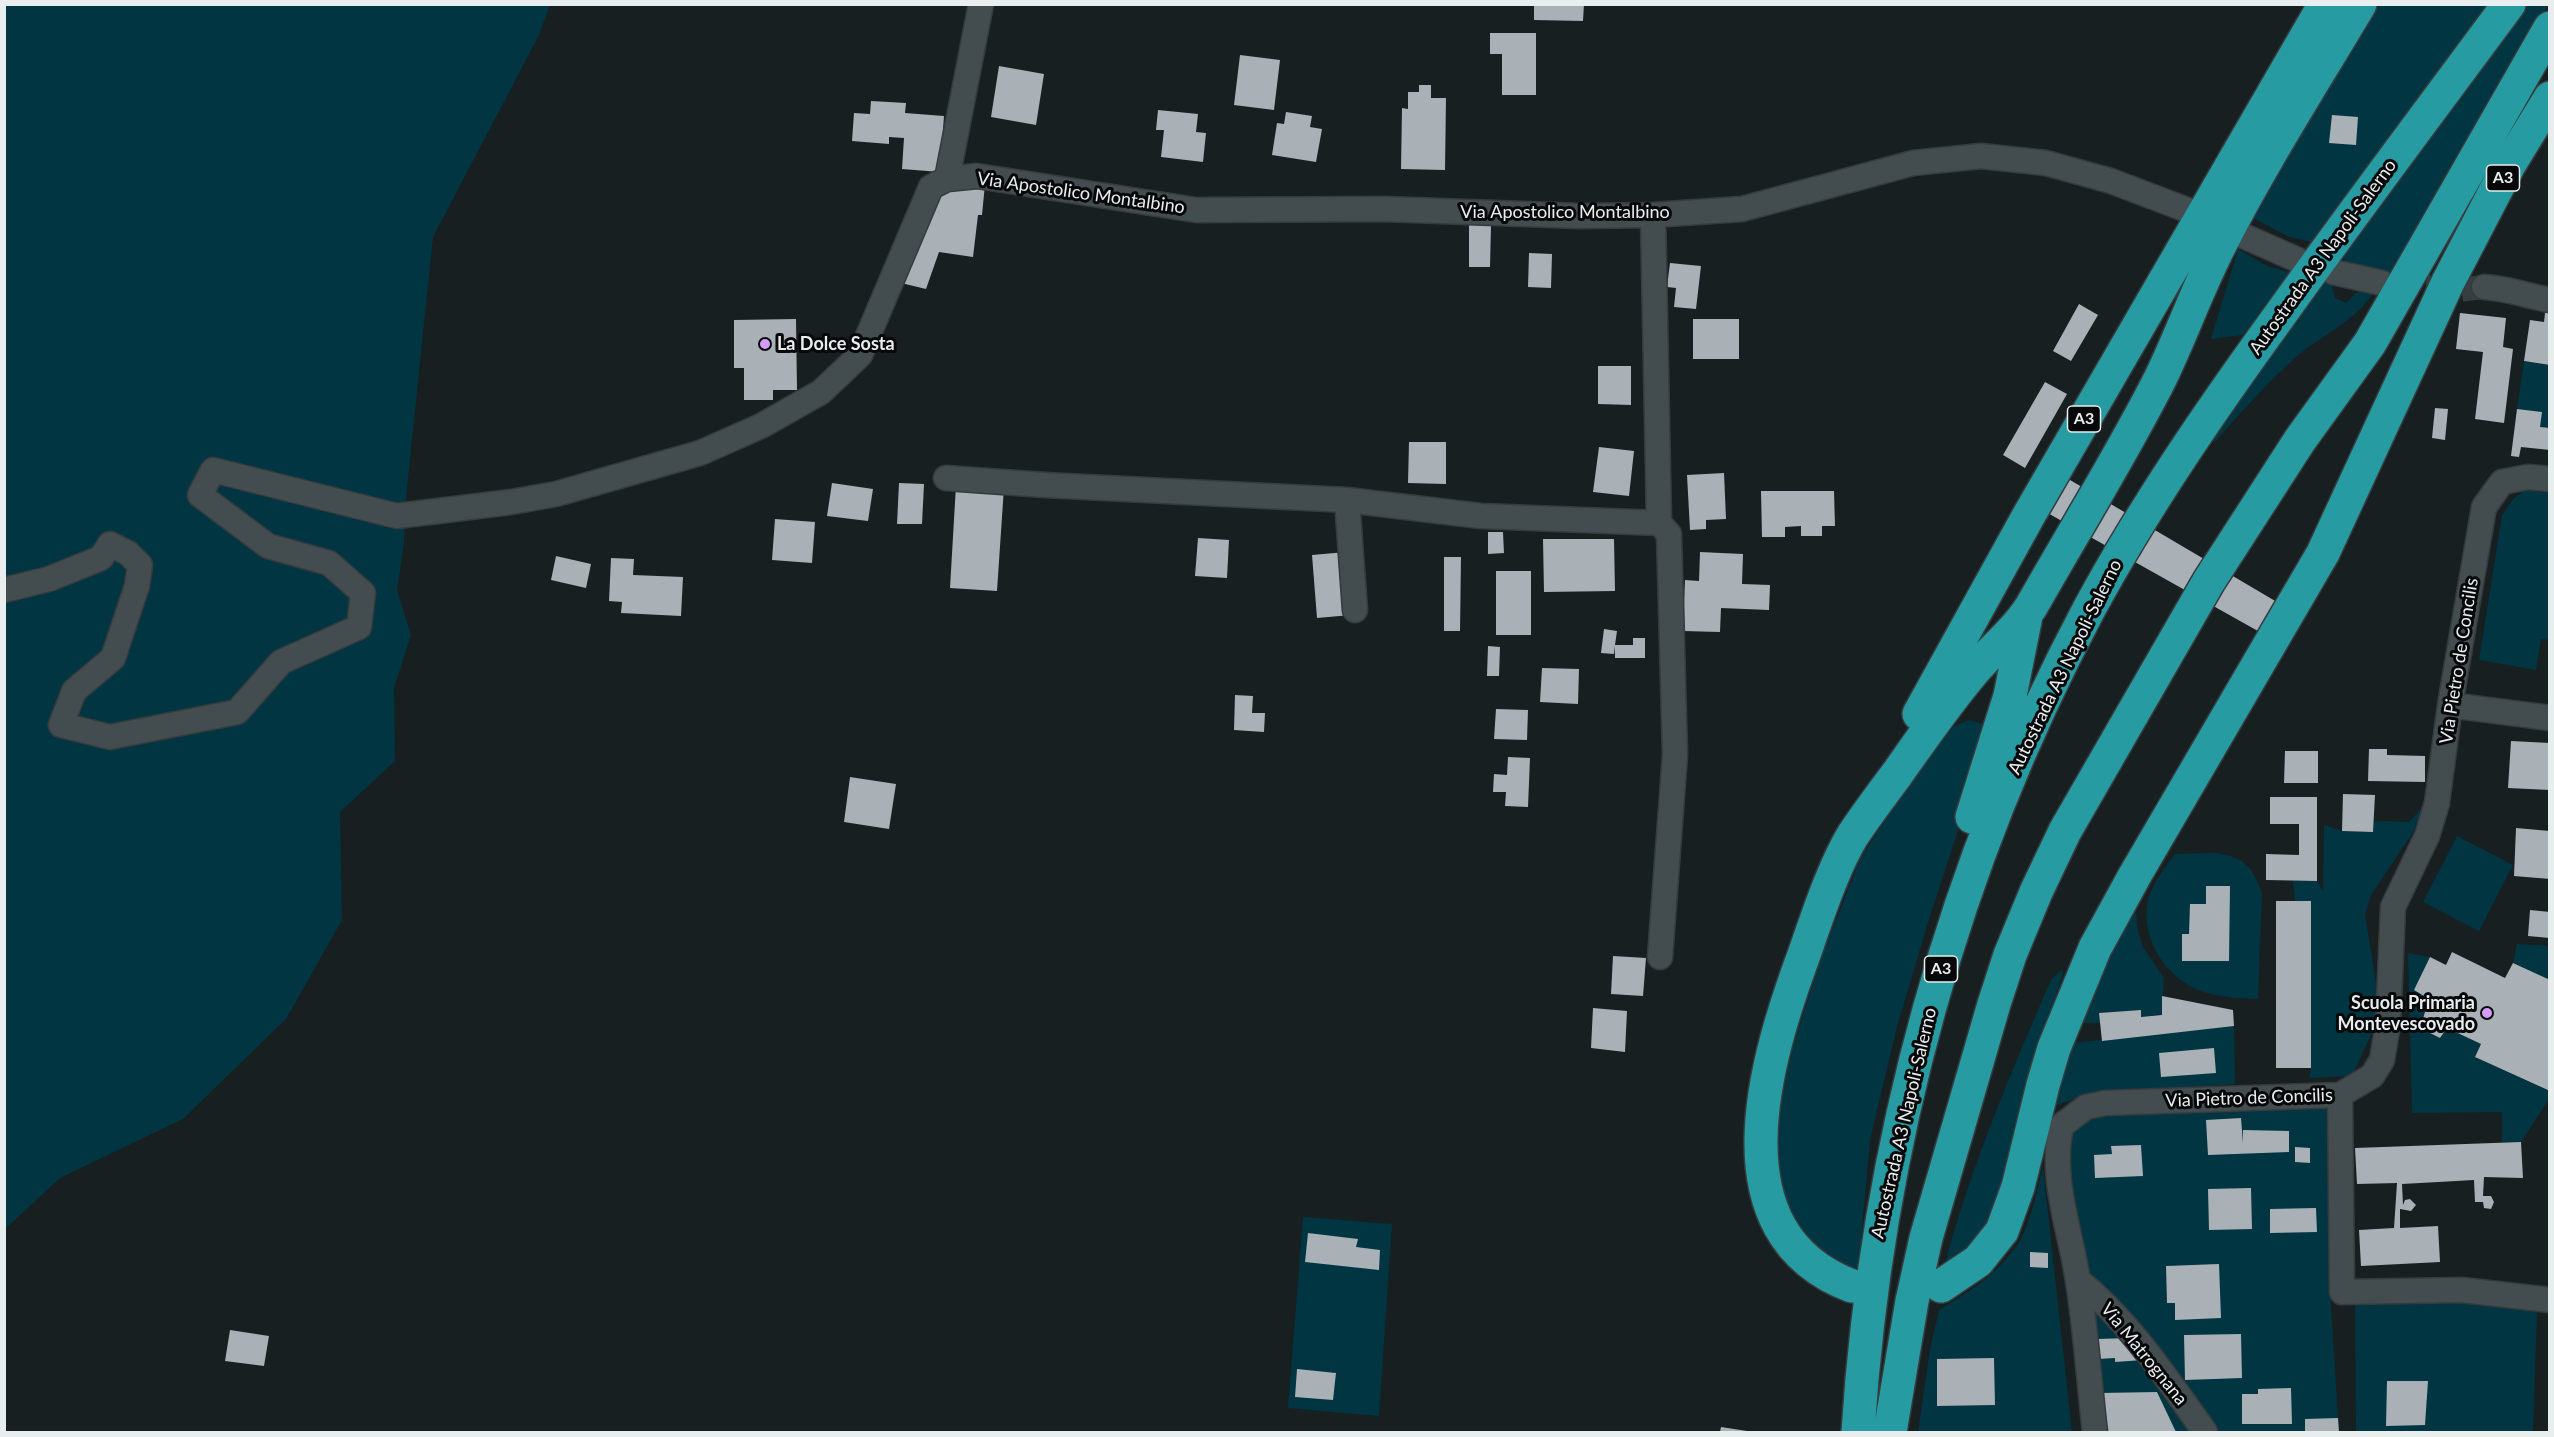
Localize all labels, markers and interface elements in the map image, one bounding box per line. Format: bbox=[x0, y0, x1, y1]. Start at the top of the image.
street label: Autostrada A3 Napoli-Salerno bbox=[2245, 155, 2401, 359]
road number: A3 bbox=[2486, 165, 2520, 191]
street label: Via Apostolico Montalbino bbox=[976, 168, 1186, 218]
street label: Via Apostolico Montalbino bbox=[1460, 201, 1670, 223]
place label: La Dolce Sosta bbox=[777, 333, 895, 355]
marker: La Dolce Sosta bbox=[758, 337, 772, 351]
road number: A3 bbox=[2068, 406, 2100, 432]
street label: Autostrada A3 Napoli-Salerno bbox=[2004, 556, 2126, 778]
street label: Via Pietro de Concilis bbox=[2435, 577, 2483, 745]
road number: A3 bbox=[1924, 956, 1958, 982]
place label: Scuola Primaria Montevescovado bbox=[2338, 992, 2475, 1034]
street label: Autostrada A3 Napoli-Salerno bbox=[1867, 1006, 1941, 1240]
marker: Scuola Primaria Montevescovado bbox=[2480, 1006, 2494, 1020]
street label: Via Pietro de Concilis bbox=[2165, 1084, 2333, 1112]
street label: Via Matrognana bbox=[2096, 1298, 2192, 1410]

